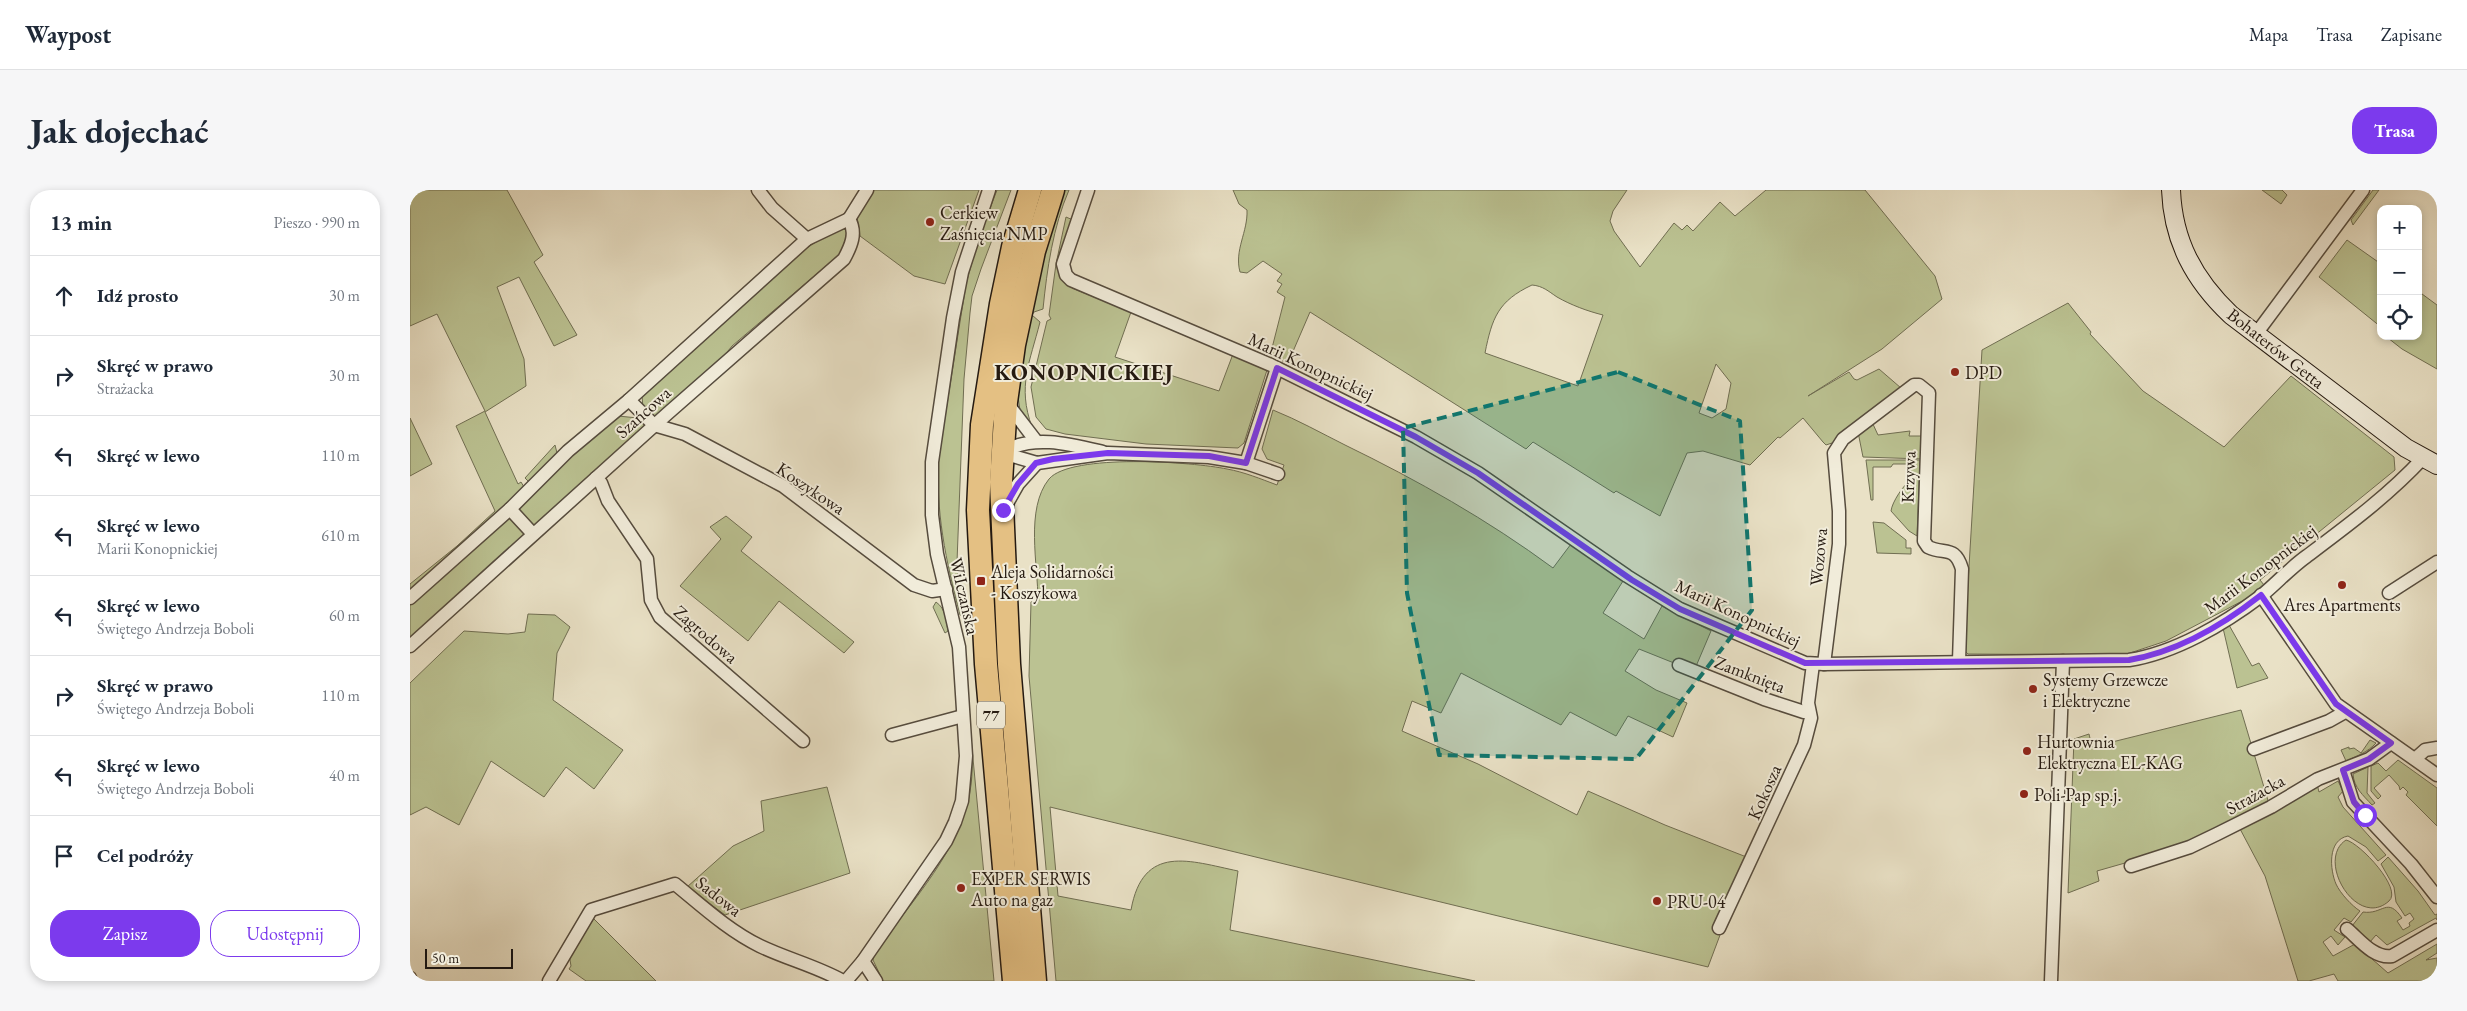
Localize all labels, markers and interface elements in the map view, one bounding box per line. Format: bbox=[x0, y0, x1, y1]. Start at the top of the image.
text: Waypost bbox=[25, 19, 111, 50]
text: Mapa bbox=[2249, 23, 2288, 46]
text: Trasa bbox=[2316, 23, 2353, 46]
text: Zapisane bbox=[2381, 23, 2442, 46]
button: Trasa bbox=[2352, 107, 2437, 154]
text: Jak dojechać bbox=[30, 108, 209, 153]
place label: Cerkiew Zaśnięcia NMP bbox=[940, 201, 1047, 245]
map controls bbox=[2377, 205, 2422, 340]
button: + bbox=[2377, 205, 2422, 250]
text: 13 min bbox=[50, 209, 112, 236]
text: Pieszo · 990 m bbox=[274, 212, 360, 233]
marker: Cerkiew Zaśnięcia NMP bbox=[924, 216, 936, 228]
button: − bbox=[2377, 250, 2422, 295]
icon: ahead bbox=[50, 282, 78, 310]
text: Idź prosto bbox=[97, 283, 178, 308]
text: 30 m bbox=[329, 285, 360, 306]
button: locate bbox=[2377, 295, 2422, 340]
street label: Bohaterów Getta bbox=[2223, 303, 2330, 394]
street label: Marii Konopnickiej bbox=[1245, 327, 1377, 405]
text: Skręć w prawo bbox=[97, 353, 213, 378]
district label: KONOPNICKIEJ bbox=[994, 358, 1174, 387]
place label: DPD bbox=[1965, 361, 2002, 384]
icon: right bbox=[50, 362, 78, 390]
text: 30 m bbox=[329, 365, 360, 386]
marker: DPD bbox=[1949, 366, 1961, 378]
text: Strażacka bbox=[97, 378, 154, 399]
street label: Szańcowa bbox=[611, 381, 676, 443]
icon: left bbox=[50, 442, 78, 470]
text: Skręć w lewo bbox=[97, 443, 200, 468]
text: 110 m bbox=[321, 445, 360, 466]
street label: Krzywa bbox=[1896, 450, 1920, 503]
street label: Koszykowa bbox=[772, 457, 850, 520]
route end bbox=[992, 499, 1015, 522]
text: Skręć w lewo bbox=[97, 513, 200, 538]
street label: Marii Konopnickiej bbox=[2199, 519, 2321, 619]
icon: left bbox=[50, 522, 78, 550]
text: 610 m bbox=[321, 525, 360, 546]
street label: Wozowa bbox=[1804, 526, 1832, 587]
text: Marii Konopnickiej bbox=[97, 538, 218, 559]
street label: WiIczańska bbox=[945, 555, 985, 638]
place label: Aleja Solidarności - Koszykowa bbox=[990, 560, 1114, 604]
street label: Marii Konopnickiej bbox=[1672, 574, 1804, 652]
marker: Aleja Solidarności - Koszykowa bbox=[975, 575, 987, 587]
marker: Ares Apartments bbox=[2336, 579, 2348, 591]
text: Skręć w lewo bbox=[97, 593, 200, 618]
place label: Ares Apartments bbox=[2282, 593, 2401, 616]
street label: Zagrodowa bbox=[669, 600, 744, 669]
icon: left bbox=[50, 602, 78, 630]
text: 60 m bbox=[329, 605, 360, 626]
text: Świętego Andrzeja Boboli bbox=[97, 618, 254, 639]
street label: Zamknięta bbox=[1711, 650, 1789, 698]
place label: Systemy Grzewcze i Elektryczne bbox=[2043, 668, 2168, 712]
text: Skręć w prawo bbox=[97, 673, 213, 698]
icon: right bbox=[50, 682, 78, 710]
marker: Systemy Grzewcze i Elektryczne bbox=[2027, 683, 2039, 695]
text: 110 m bbox=[321, 685, 360, 706]
text: Świętego Andrzeja Boboli bbox=[97, 698, 254, 719]
road number: 77 bbox=[977, 702, 1005, 728]
place label: Hurtownia Elektryczna EL-KAG bbox=[2037, 730, 2183, 774]
marker: Hurtownia Elektryczna EL-KAG bbox=[2021, 745, 2033, 757]
text: Skręć w lewo bbox=[97, 753, 200, 778]
street label: Kokosza bbox=[1742, 760, 1787, 823]
icon: left bbox=[50, 762, 78, 790]
text: 40 m bbox=[329, 765, 360, 786]
street label: Strażacka bbox=[2222, 768, 2289, 820]
text: Świętego Andrzeja Boboli bbox=[97, 778, 254, 799]
place label: Poli-Pap sp.j. bbox=[2034, 783, 2122, 806]
marker: Poli-Pap sp.j. bbox=[2018, 788, 2030, 800]
route start bbox=[2354, 804, 2377, 827]
icon: arrive bbox=[50, 842, 78, 870]
text: Cel podróży bbox=[97, 843, 193, 868]
place label: EXPER SERWIS Auto na gaz bbox=[970, 867, 1091, 911]
street label: Sadowa bbox=[691, 871, 747, 922]
marker: EXPER SERWIS Auto na gaz bbox=[955, 882, 967, 894]
place label: PRU-04 bbox=[1667, 890, 1726, 913]
marker: PRU-04 bbox=[1651, 895, 1663, 907]
button: Zapisz bbox=[50, 910, 200, 957]
button: Udostępnij bbox=[210, 910, 360, 957]
scale bar bbox=[425, 946, 512, 969]
text: 50 m bbox=[432, 949, 459, 967]

